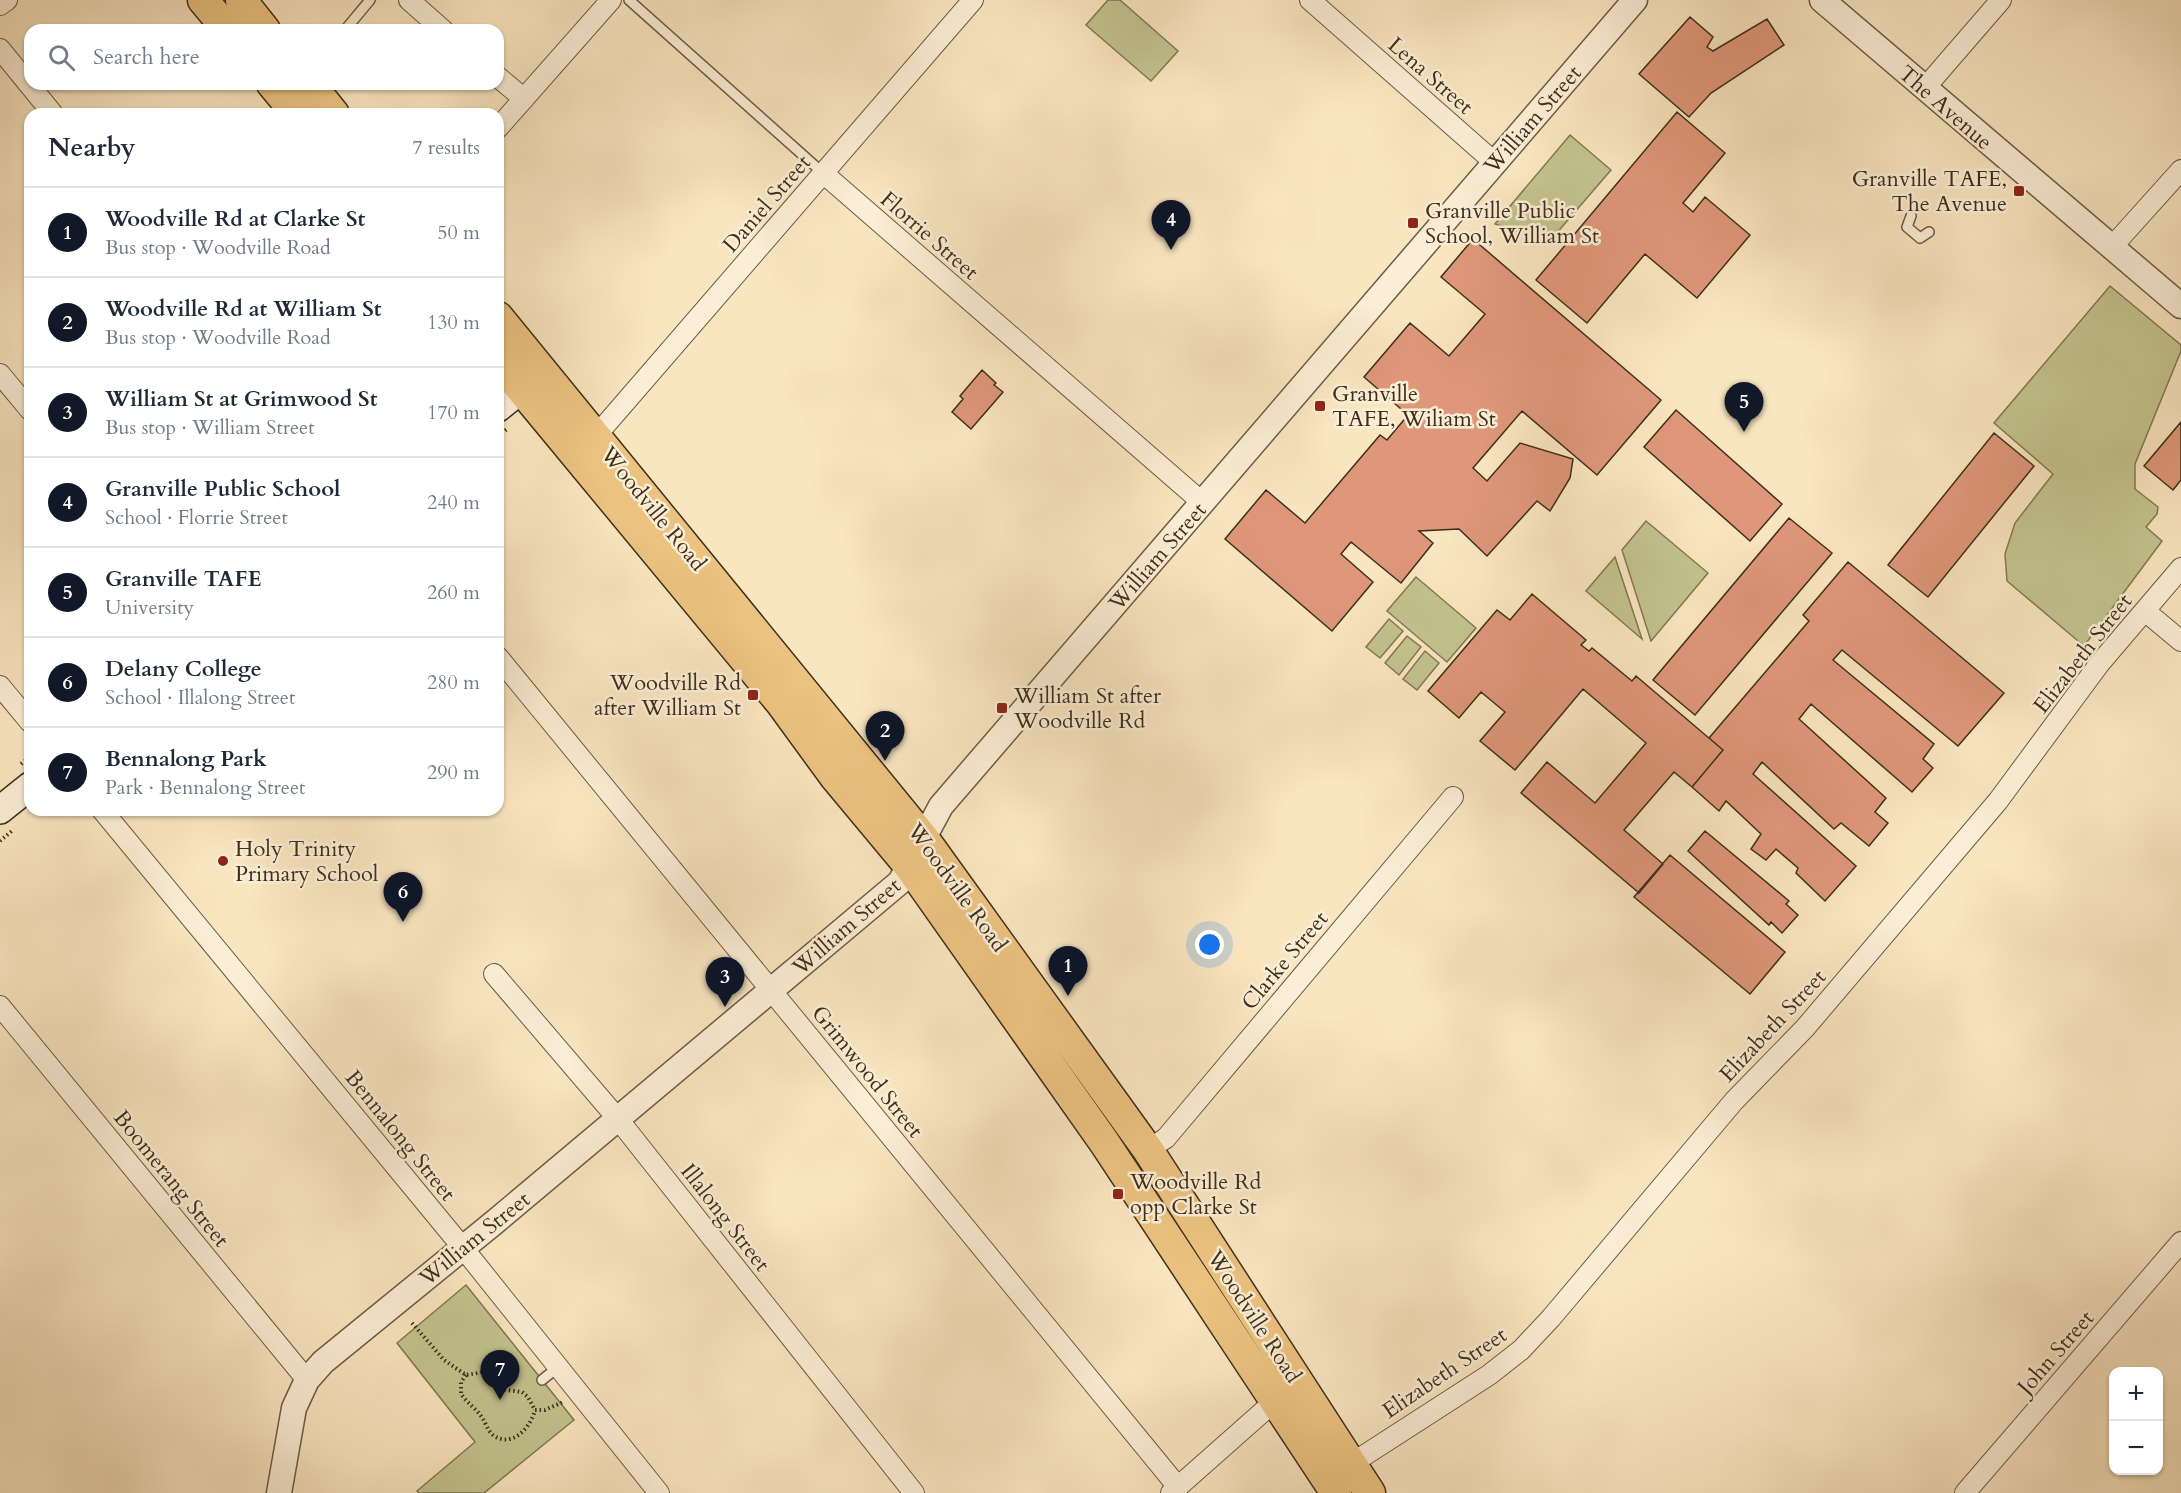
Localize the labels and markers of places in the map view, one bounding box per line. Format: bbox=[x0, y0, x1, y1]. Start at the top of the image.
place label: Granville TAFE, The Avenue bbox=[1852, 164, 2007, 219]
marker: Granville TAFE, The Avenue bbox=[2012, 184, 2026, 198]
place label: Granville Public School, William St bbox=[1425, 196, 1599, 251]
pin: 4 bbox=[1152, 200, 1190, 250]
marker: Granville Public School, William St bbox=[1406, 216, 1420, 230]
place label: Granville TAFE, Wiliam St bbox=[1332, 379, 1496, 434]
pin: 5 bbox=[1724, 382, 1764, 432]
marker: Granville TAFE, Wiliam St bbox=[1313, 399, 1327, 413]
place label: Woodville Rd after William St bbox=[594, 668, 741, 723]
place label: William St after Woodville Rd bbox=[1013, 681, 1162, 736]
marker: Woodville Rd after William St bbox=[746, 688, 760, 702]
marker: William St after Woodville Rd bbox=[995, 701, 1009, 715]
pin: 2 bbox=[866, 712, 904, 761]
place label: Holy Trinity Primary School bbox=[235, 834, 379, 889]
marker: Holy Trinity Primary School bbox=[216, 854, 230, 868]
pin: 6 bbox=[384, 872, 422, 922]
pin: 1 bbox=[1048, 946, 1088, 996]
pin: 3 bbox=[706, 958, 744, 1007]
place label: Woodville Rd opp Clarke St bbox=[1129, 1167, 1261, 1222]
marker: Woodville Rd opp Clarke St bbox=[1111, 1187, 1125, 1201]
pin: 7 bbox=[480, 1350, 520, 1400]

